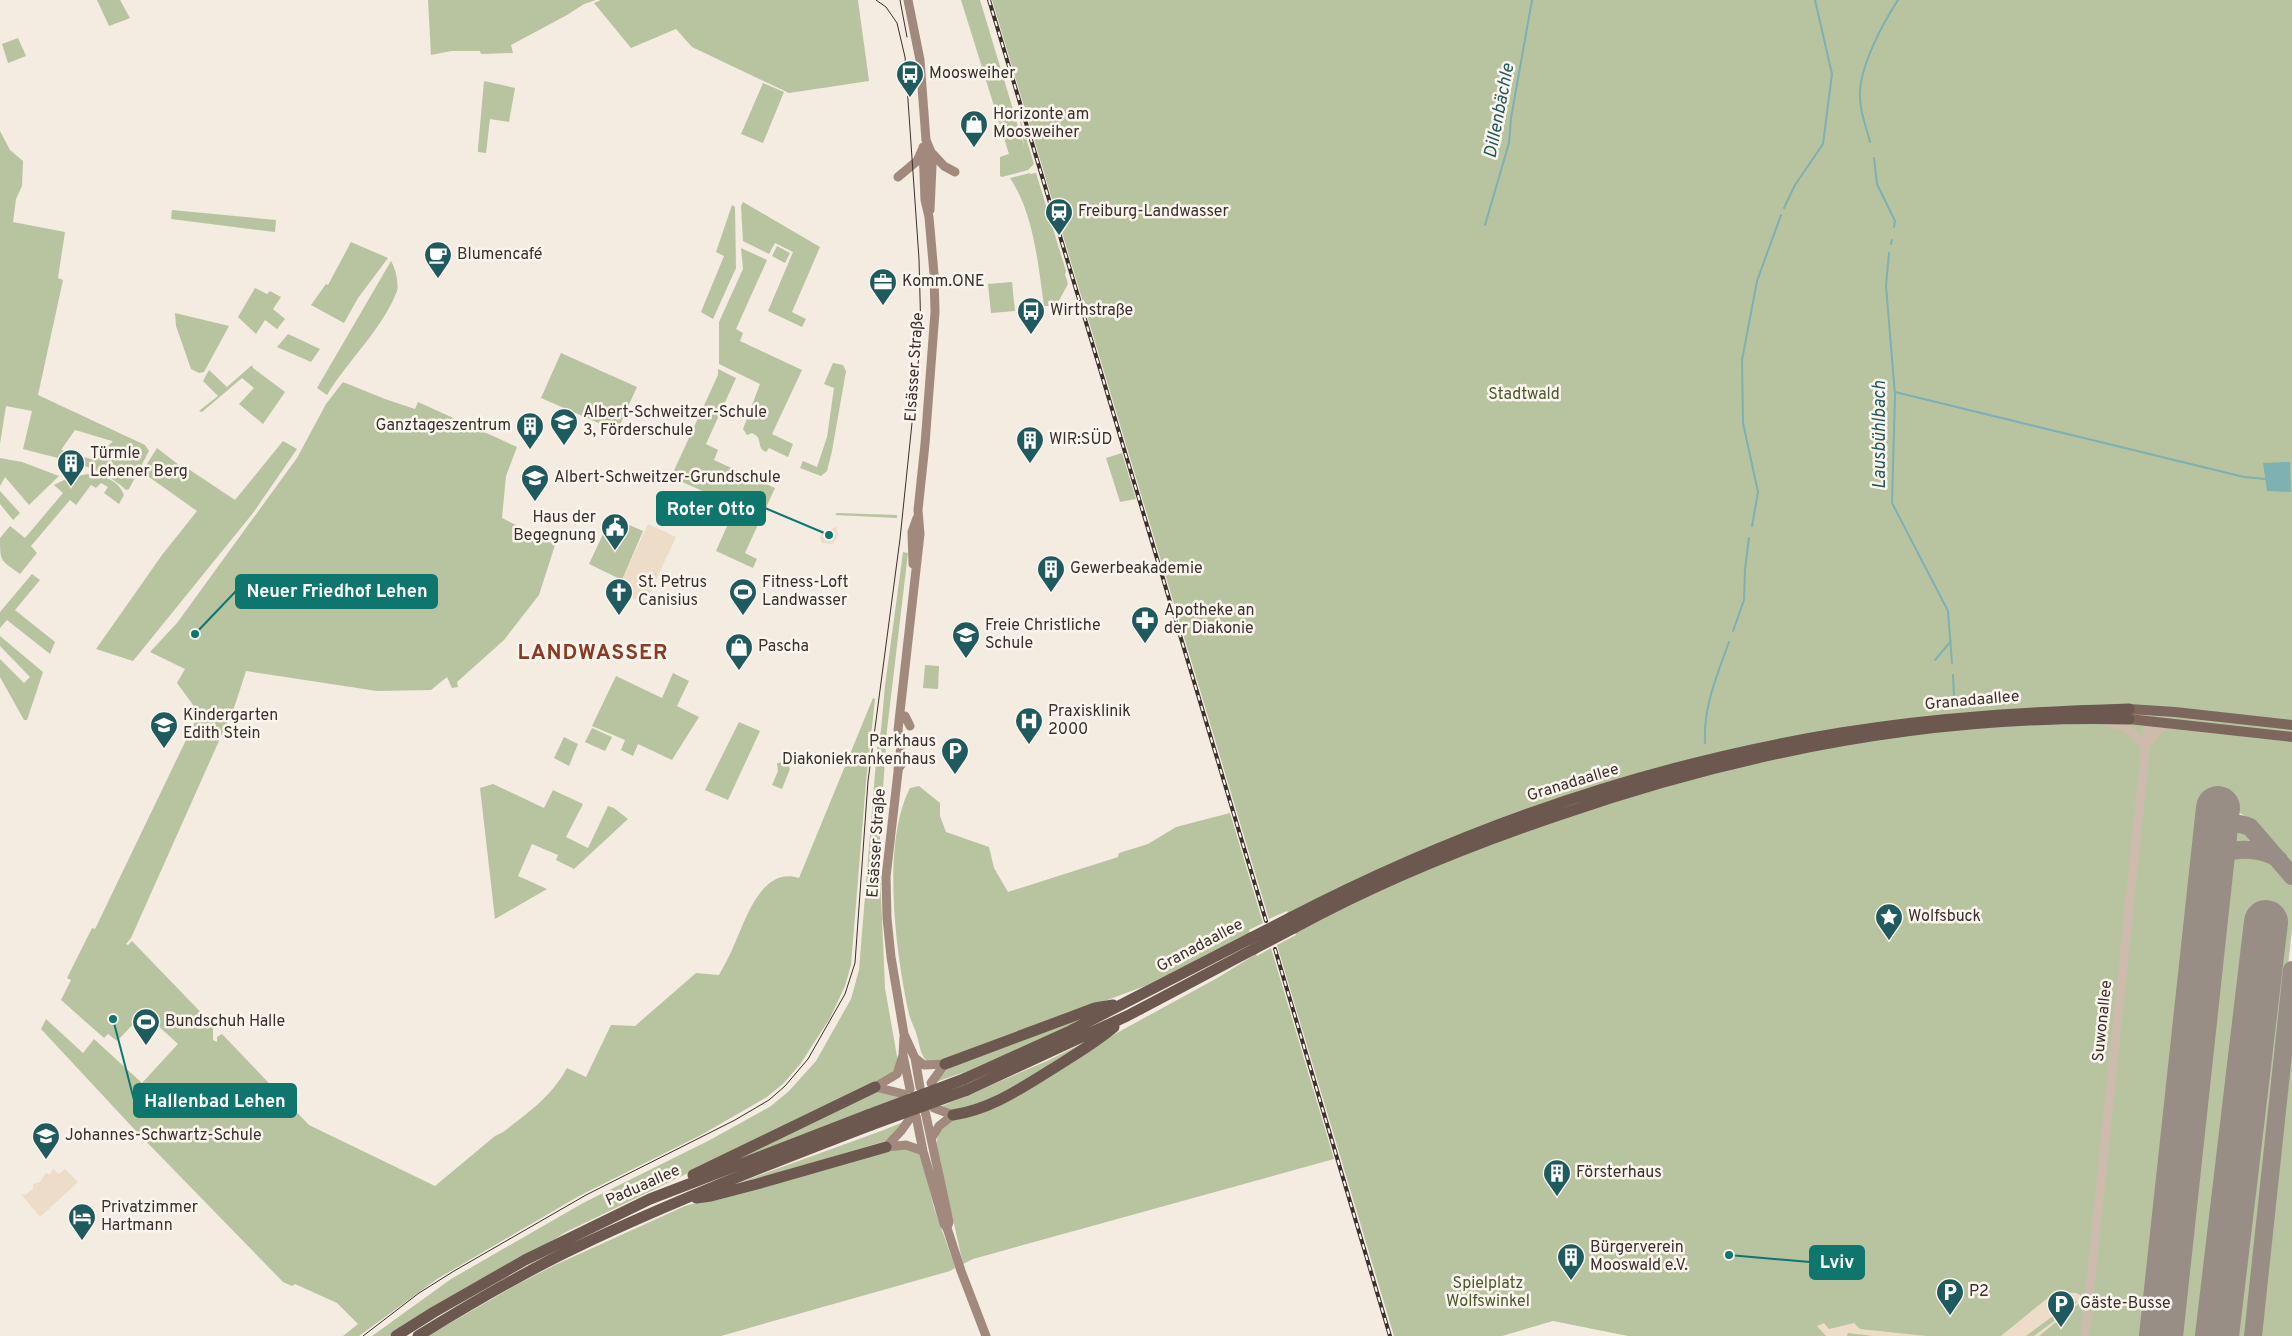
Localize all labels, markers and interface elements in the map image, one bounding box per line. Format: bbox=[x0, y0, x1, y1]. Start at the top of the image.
bus stop icon: Moosweiher bbox=[895, 59, 925, 98]
water label: Dillenbächle bbox=[1480, 61, 1521, 160]
place label: Moosweiher bbox=[929, 64, 1015, 84]
place label: Horizonte am Moosweiher bbox=[993, 105, 1089, 143]
shop icon: Horizonte am Moosweiher bbox=[959, 109, 989, 148]
station icon: Freiburg-Landwasser bbox=[1044, 197, 1074, 236]
place label: Freiburg-Landwasser bbox=[1078, 202, 1229, 222]
cafe icon: Blumencafé bbox=[423, 240, 453, 279]
place label: Blumencafé bbox=[457, 245, 542, 265]
office icon: Komm.ONE bbox=[868, 267, 898, 306]
place label: Komm.ONE bbox=[902, 272, 985, 292]
bus stop icon: Wirthstraße bbox=[1016, 296, 1046, 335]
place label: Wirthstraße bbox=[1050, 301, 1133, 321]
street label: Elsässer Straße bbox=[901, 312, 929, 422]
water label: Lausbühlbach bbox=[1869, 381, 1892, 489]
park label: Stadtwald bbox=[1488, 385, 1560, 405]
place label: Albert-Schweitzer-Schule 3, Förderschule bbox=[583, 403, 767, 441]
school or university icon: Albert-Schweitzer-Schule 3, Förderschule bbox=[549, 407, 579, 446]
building icon: Ganztageszentrum bbox=[515, 411, 545, 450]
place label: Ganztageszentrum bbox=[375, 416, 511, 436]
building icon: WIR:SÜD bbox=[1015, 425, 1045, 464]
place label: WIR:SÜD bbox=[1049, 428, 1112, 450]
place label: Türmle Lehener Berg bbox=[90, 444, 188, 482]
building icon: Türmle Lehener Berg bbox=[56, 448, 86, 487]
school or university icon: Albert-Schweitzer-Grundschule bbox=[520, 463, 550, 502]
place label: Albert-Schweitzer-Grundschule bbox=[554, 468, 781, 488]
callout: Roter Otto bbox=[657, 492, 765, 525]
text: Roter Otto bbox=[667, 499, 755, 522]
place label: Haus der Begegnung bbox=[513, 508, 596, 546]
public building icon: Haus der Begegnung bbox=[600, 512, 630, 551]
building icon: Gewerbeakademie bbox=[1036, 554, 1066, 593]
place label: Gewerbeakademie bbox=[1070, 559, 1203, 579]
place label: St. Petrus Canisius bbox=[638, 573, 707, 611]
place label: Fitness-Loft Landwasser bbox=[762, 573, 849, 611]
callout: Neuer Friedhof Lehen bbox=[236, 575, 437, 608]
church icon: St. Petrus Canisius bbox=[604, 577, 634, 616]
sports icon: Fitness-Loft Landwasser bbox=[728, 577, 758, 616]
text: Neuer Friedhof Lehen bbox=[246, 581, 428, 604]
place label: Apotheke an der Diakonie bbox=[1164, 601, 1255, 639]
pharmacy icon: Apotheke an der Diakonie bbox=[1130, 605, 1160, 644]
place label: Freie Christliche Schule bbox=[985, 616, 1101, 654]
school or university icon: Freie Christliche Schule bbox=[951, 620, 981, 659]
shop icon: Pascha bbox=[724, 632, 754, 671]
place label: Pascha bbox=[758, 637, 809, 657]
district label: LANDWASSER bbox=[517, 640, 669, 667]
street label: Granadaallee bbox=[1924, 687, 2020, 715]
place label: Praxisklinik 2000 bbox=[1048, 702, 1131, 740]
place label: Kindergarten Edith Stein bbox=[183, 706, 278, 744]
hospital icon: Praxisklinik 2000 bbox=[1014, 706, 1044, 745]
school or university icon: Kindergarten Edith Stein bbox=[149, 710, 179, 749]
place label: Parkhaus Diakoniekrankenhaus bbox=[782, 732, 936, 770]
parking icon: Parkhaus Diakoniekrankenhaus bbox=[940, 736, 970, 775]
street label: Granadaallee bbox=[1525, 760, 1621, 806]
street label: Elsässer Straße bbox=[863, 788, 891, 898]
place icon: Wolfsbuck bbox=[1874, 902, 1904, 941]
place label: Wolfsbuck bbox=[1908, 907, 1981, 927]
street label: Granadaallee bbox=[1153, 915, 1247, 977]
street label: Suwonallee bbox=[2089, 979, 2117, 1063]
sports icon: Bundschuh Halle bbox=[131, 1007, 161, 1046]
place label: Bundschuh Halle bbox=[165, 1012, 285, 1032]
callout: Hallenbad Lehen bbox=[134, 1084, 296, 1117]
text: Hallenbad Lehen bbox=[144, 1091, 286, 1114]
school or university icon: Johannes-Schwartz-Schule bbox=[31, 1121, 61, 1160]
place label: Johannes-Schwartz-Schule bbox=[65, 1126, 262, 1146]
building icon: Försterhaus bbox=[1542, 1158, 1572, 1197]
street label: Paduaallee bbox=[603, 1161, 683, 1211]
place label: Försterhaus bbox=[1576, 1163, 1662, 1183]
place label: Privatzimmer Hartmann bbox=[101, 1198, 198, 1236]
hotel icon: Privatzimmer Hartmann bbox=[67, 1202, 97, 1241]
place label: Bürgerverein Mooswald e.V. bbox=[1590, 1238, 1688, 1276]
building icon: Bürgerverein Mooswald e.V. bbox=[1556, 1242, 1586, 1281]
callout: Lviv bbox=[1810, 1246, 1864, 1279]
text: Lviv bbox=[1820, 1252, 1854, 1275]
park label: Spielplatz Wolfswinkel bbox=[1446, 1274, 1530, 1312]
parking icon: P2 bbox=[1935, 1277, 1965, 1316]
place label: P2 bbox=[1969, 1282, 1989, 1302]
parking icon: Gäste-Busse bbox=[2046, 1289, 2076, 1328]
place label: Gäste-Busse bbox=[2080, 1294, 2171, 1314]

